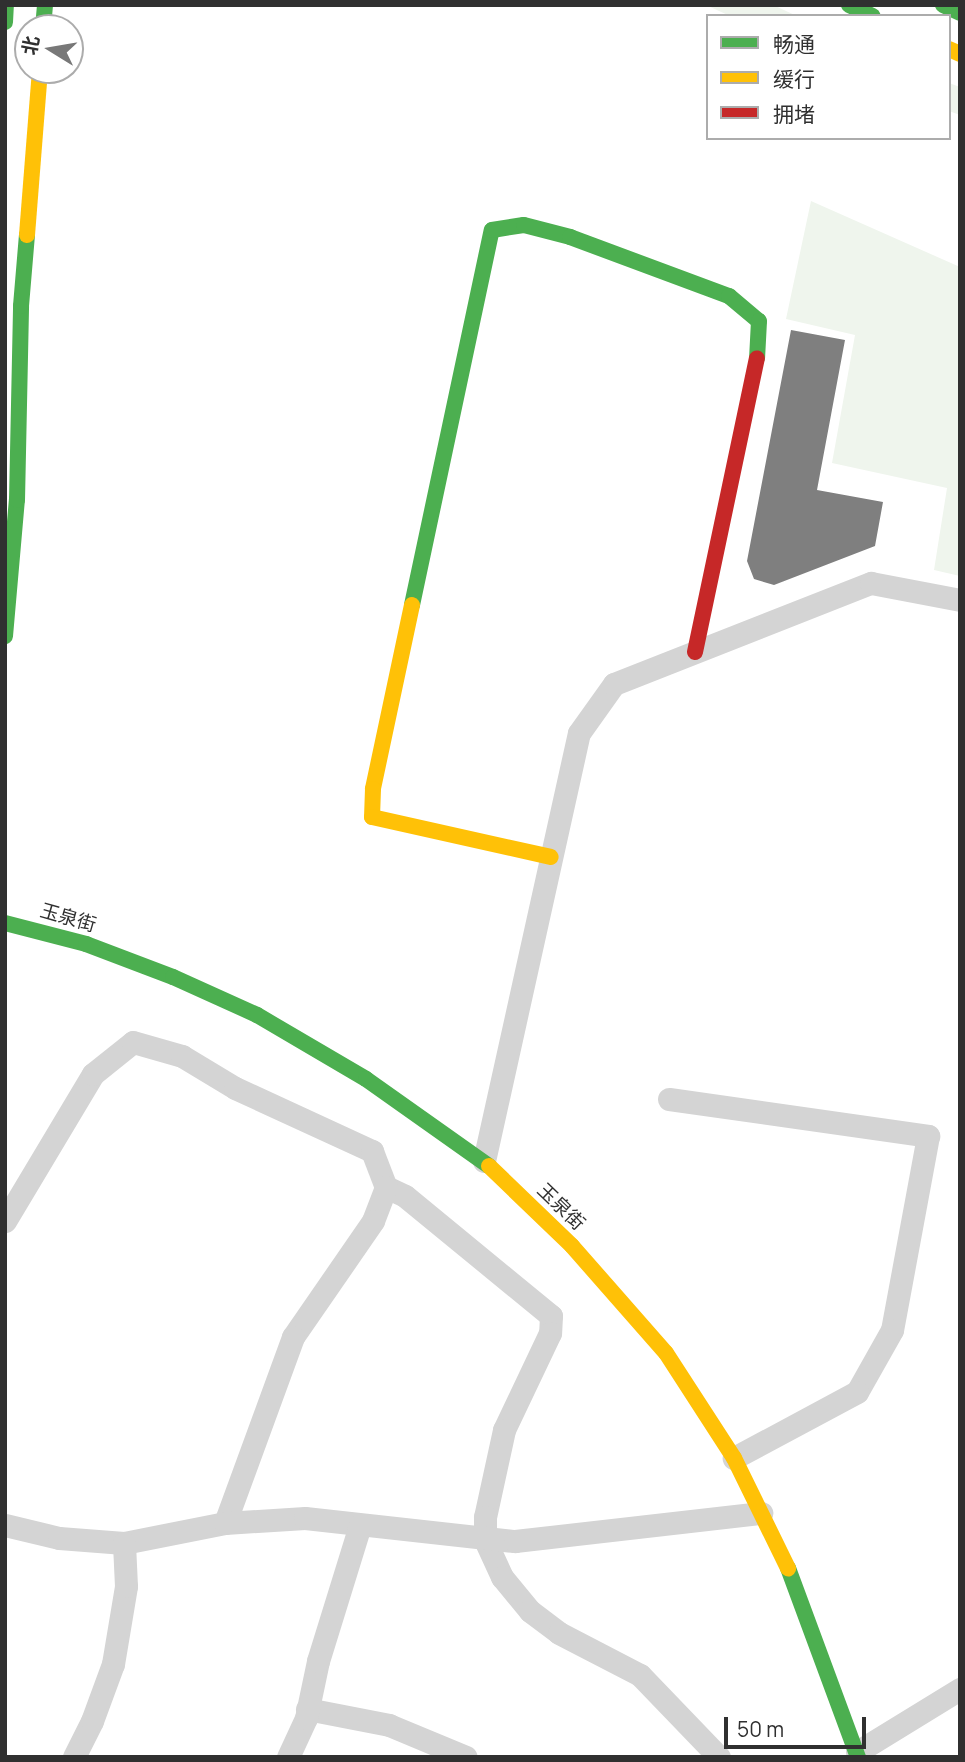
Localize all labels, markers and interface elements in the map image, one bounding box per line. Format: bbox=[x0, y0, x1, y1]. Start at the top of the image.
north arrow bbox=[14, 14, 84, 84]
legend bbox=[706, 14, 951, 140]
text: 畅通 bbox=[773, 30, 815, 58]
text: 北 bbox=[16, 34, 45, 57]
text: 缓行 bbox=[773, 65, 815, 93]
text: 拥堵 bbox=[773, 100, 815, 128]
street label: 玉泉街 bbox=[37, 899, 99, 937]
street label: 玉泉街 bbox=[533, 1179, 589, 1235]
scale bar bbox=[727, 1702, 869, 1746]
text: 50 m bbox=[737, 1715, 784, 1743]

